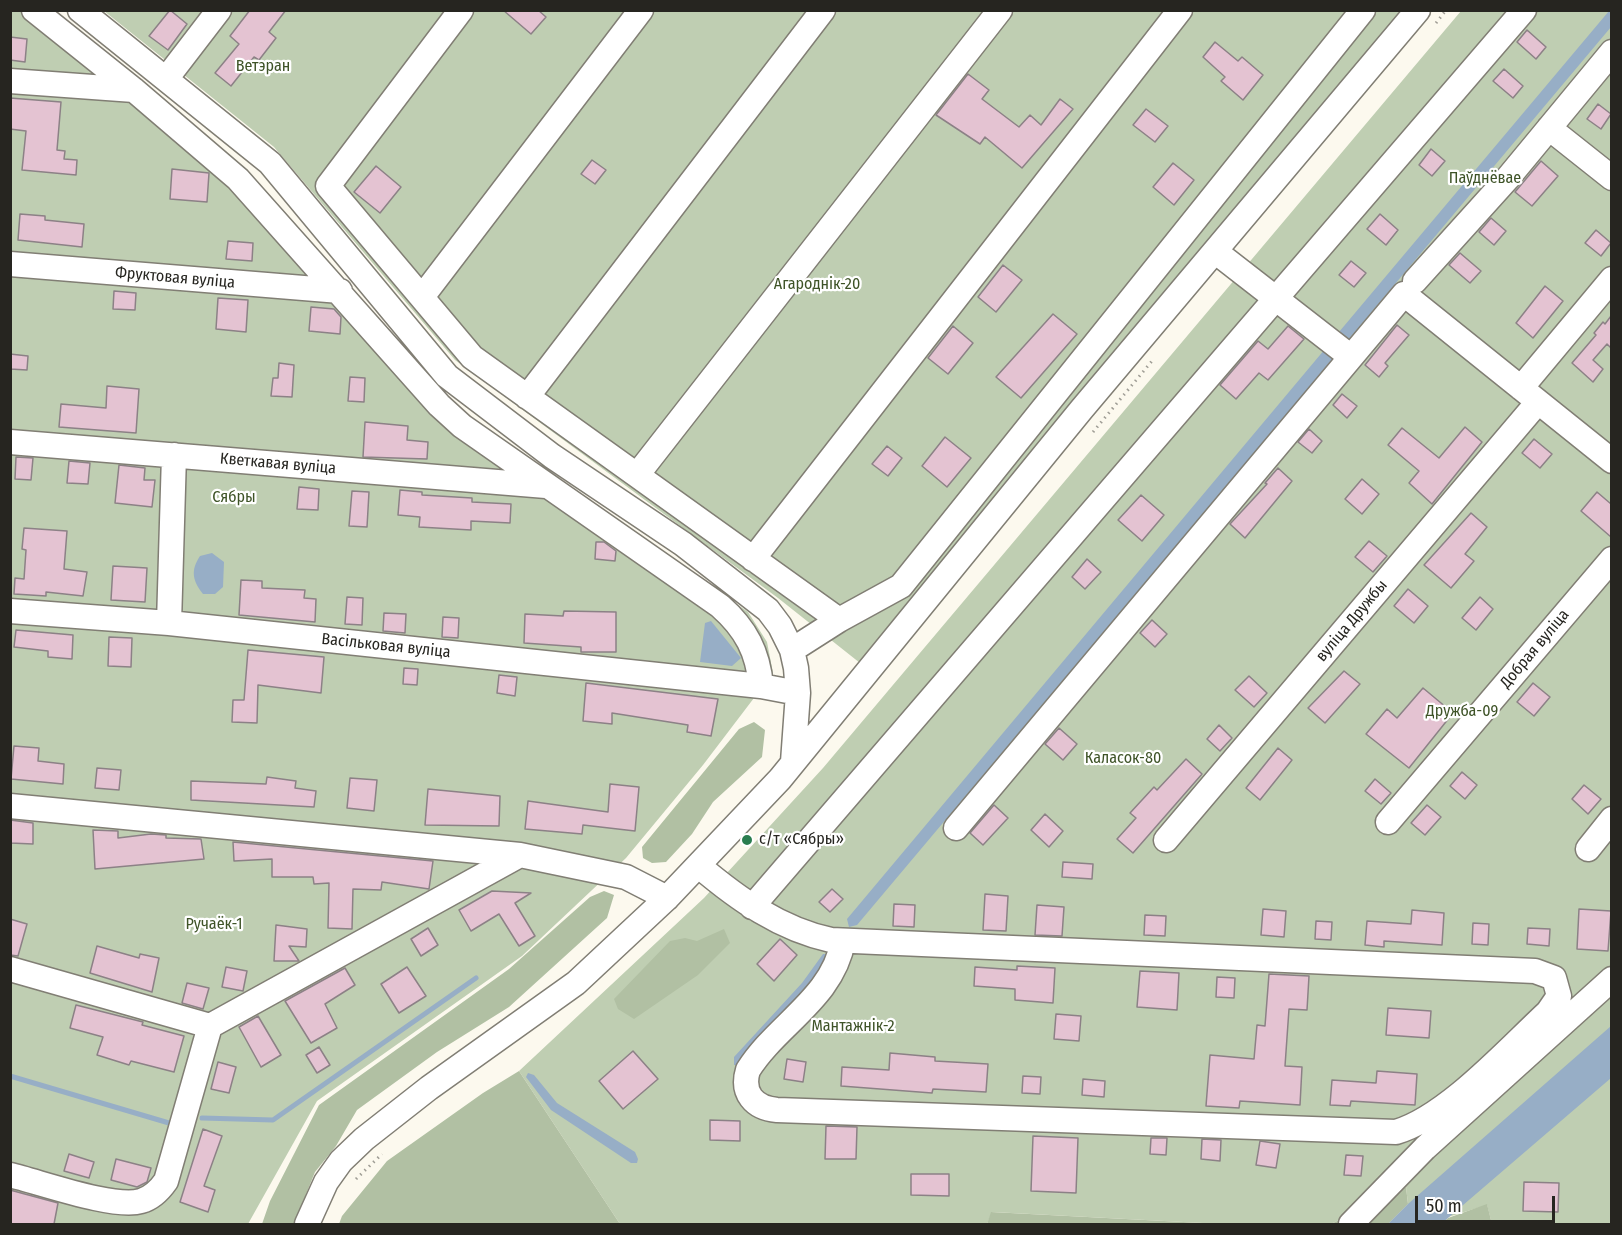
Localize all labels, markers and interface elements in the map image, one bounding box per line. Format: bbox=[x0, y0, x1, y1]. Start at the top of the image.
park label: Ветэран bbox=[236, 57, 290, 77]
park label: Паўднёвае bbox=[1449, 169, 1521, 189]
street label: Фруктовая вуліца bbox=[114, 263, 236, 293]
park label: Агароднік-20 bbox=[774, 275, 860, 295]
street label: Кветкавая вуліца bbox=[219, 449, 337, 479]
park label: Сябры bbox=[212, 488, 256, 508]
street label: вуліца Дружбы bbox=[1312, 576, 1392, 666]
street label: Добрая вуліца bbox=[1497, 606, 1573, 692]
street label: Васільковая вуліца bbox=[321, 630, 451, 662]
park label: Дружба-09 bbox=[1426, 702, 1498, 722]
park label: Каласок-80 bbox=[1085, 749, 1161, 769]
place label: с/т «Сябры» bbox=[759, 830, 844, 850]
marker: с/т «Сябры» bbox=[740, 833, 754, 847]
park label: Ручаёк-1 bbox=[185, 915, 243, 935]
park label: Мантажнік-2 bbox=[811, 1017, 895, 1037]
scale bar bbox=[1418, 1184, 1558, 1222]
text: 50 m bbox=[1426, 1195, 1462, 1217]

